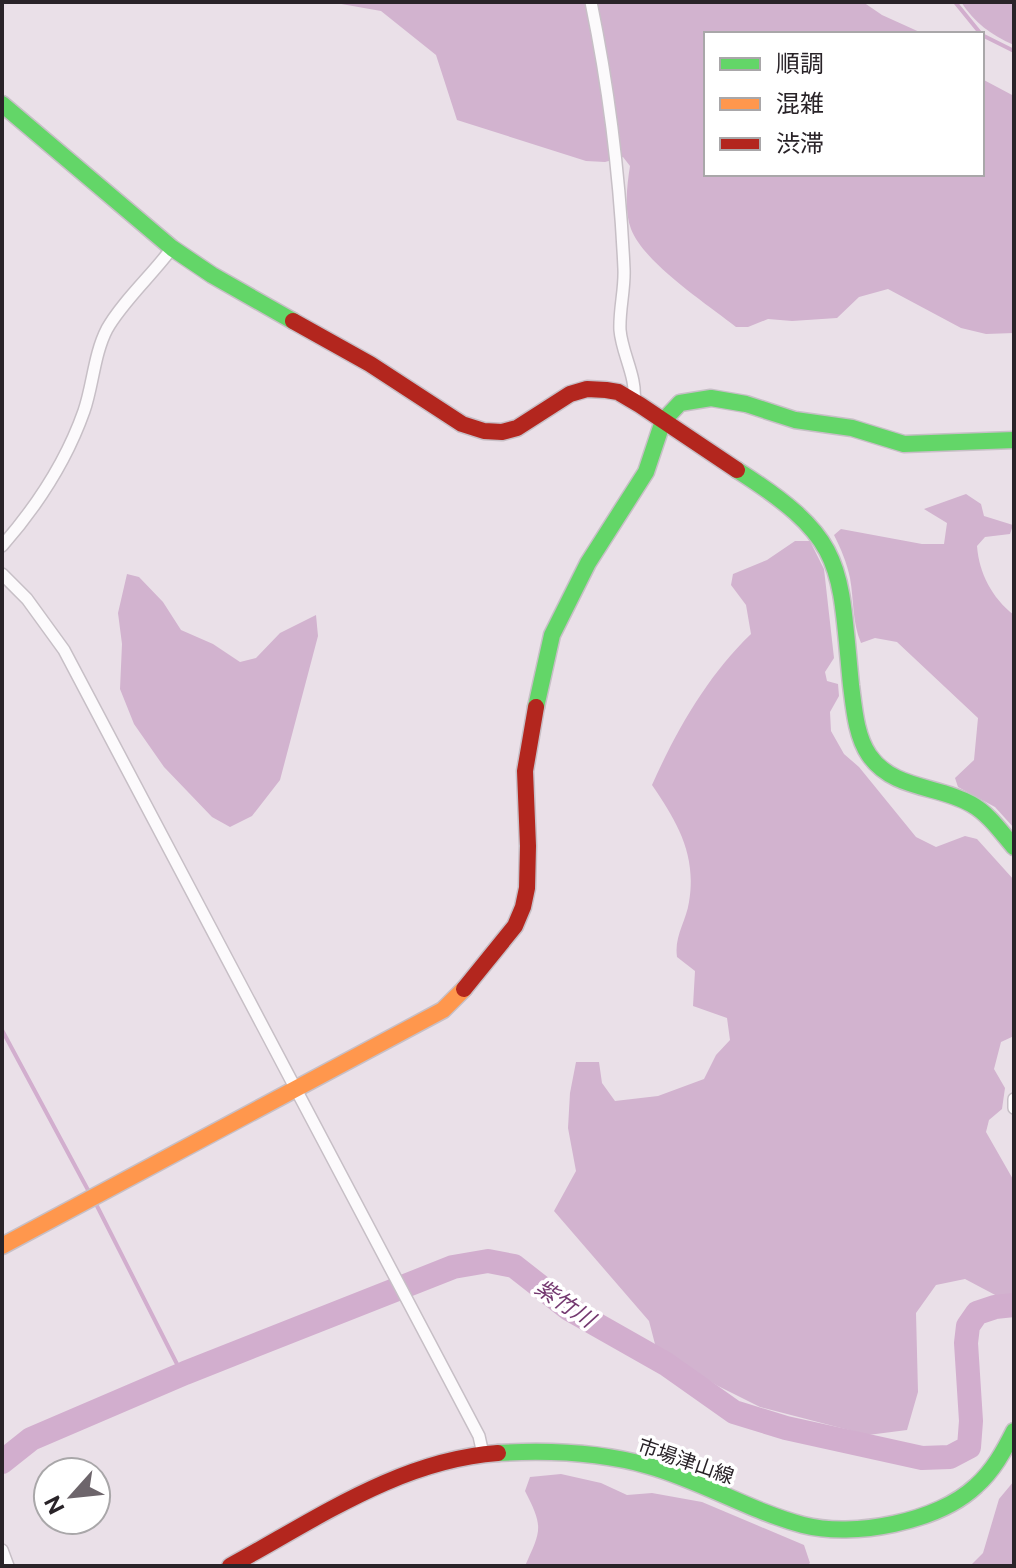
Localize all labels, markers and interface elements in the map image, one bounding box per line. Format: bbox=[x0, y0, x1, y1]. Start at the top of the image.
legend bbox=[704, 32, 984, 176]
text: 順調 bbox=[776, 49, 824, 77]
text: 混雑 bbox=[776, 89, 824, 117]
text: 渋滞 bbox=[776, 129, 824, 157]
water label: 紫竹川 bbox=[530, 1274, 601, 1333]
street label: 市場津山線 bbox=[635, 1433, 737, 1489]
north arrow bbox=[32, 1456, 112, 1536]
text: N bbox=[39, 1492, 70, 1519]

